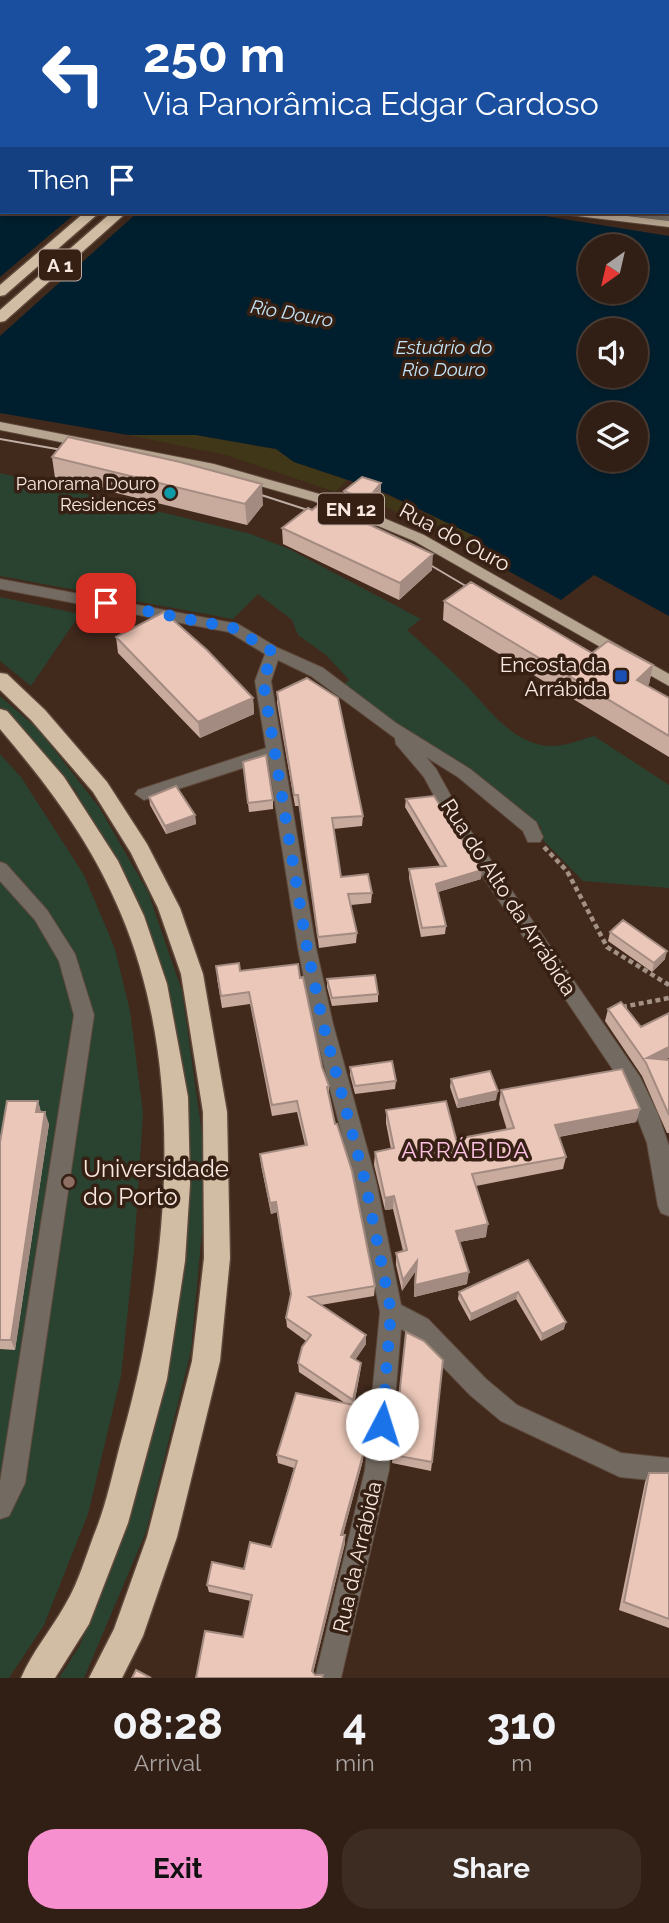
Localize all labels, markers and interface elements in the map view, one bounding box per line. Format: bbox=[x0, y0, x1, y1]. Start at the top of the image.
text: 250 m bbox=[143, 26, 285, 83]
icon: left bbox=[28, 28, 119, 119]
text: Via Panorâmica Edgar Cardoso bbox=[143, 85, 599, 122]
icon: arrive bbox=[103, 161, 141, 199]
text: Then bbox=[28, 165, 89, 195]
north arrow bbox=[578, 234, 648, 304]
map controls bbox=[578, 234, 648, 472]
road number: A 1 bbox=[39, 249, 81, 280]
water label: Rio Douro bbox=[249, 295, 335, 331]
button: sound bbox=[578, 318, 648, 388]
water label: Estuário do Rio Douro bbox=[396, 336, 492, 380]
button: layers bbox=[578, 402, 648, 472]
place label: Panorama Douro Residences bbox=[16, 473, 156, 515]
marker: Panorama Douro Residences bbox=[162, 485, 178, 501]
road number: EN 12 bbox=[318, 494, 384, 524]
street label: Rua do Ouro bbox=[395, 497, 515, 577]
pin bbox=[76, 573, 136, 633]
icon: arrive bbox=[87, 584, 125, 622]
place label: Encosta da Arrábida bbox=[500, 652, 607, 701]
marker: Encosta da Arrábida bbox=[613, 668, 629, 684]
street label: Rua do Alto da Arrábida bbox=[436, 794, 582, 1000]
district label: ARRÁBIDA bbox=[401, 1136, 531, 1163]
place label: Universidade do Porto bbox=[83, 1154, 229, 1211]
marker: Universidade do Porto bbox=[61, 1174, 77, 1190]
position arrow bbox=[345, 1387, 419, 1461]
street label: Rua da Arrábida bbox=[327, 1479, 387, 1635]
text: 08:28 bbox=[112, 1700, 223, 1749]
text: 4 bbox=[343, 1700, 367, 1749]
text: 310 bbox=[487, 1700, 557, 1749]
text: Arrival bbox=[134, 1749, 201, 1776]
text: min bbox=[335, 1749, 375, 1776]
text: m bbox=[511, 1749, 532, 1776]
button: Exit bbox=[28, 1829, 328, 1909]
button: Share bbox=[342, 1829, 641, 1909]

